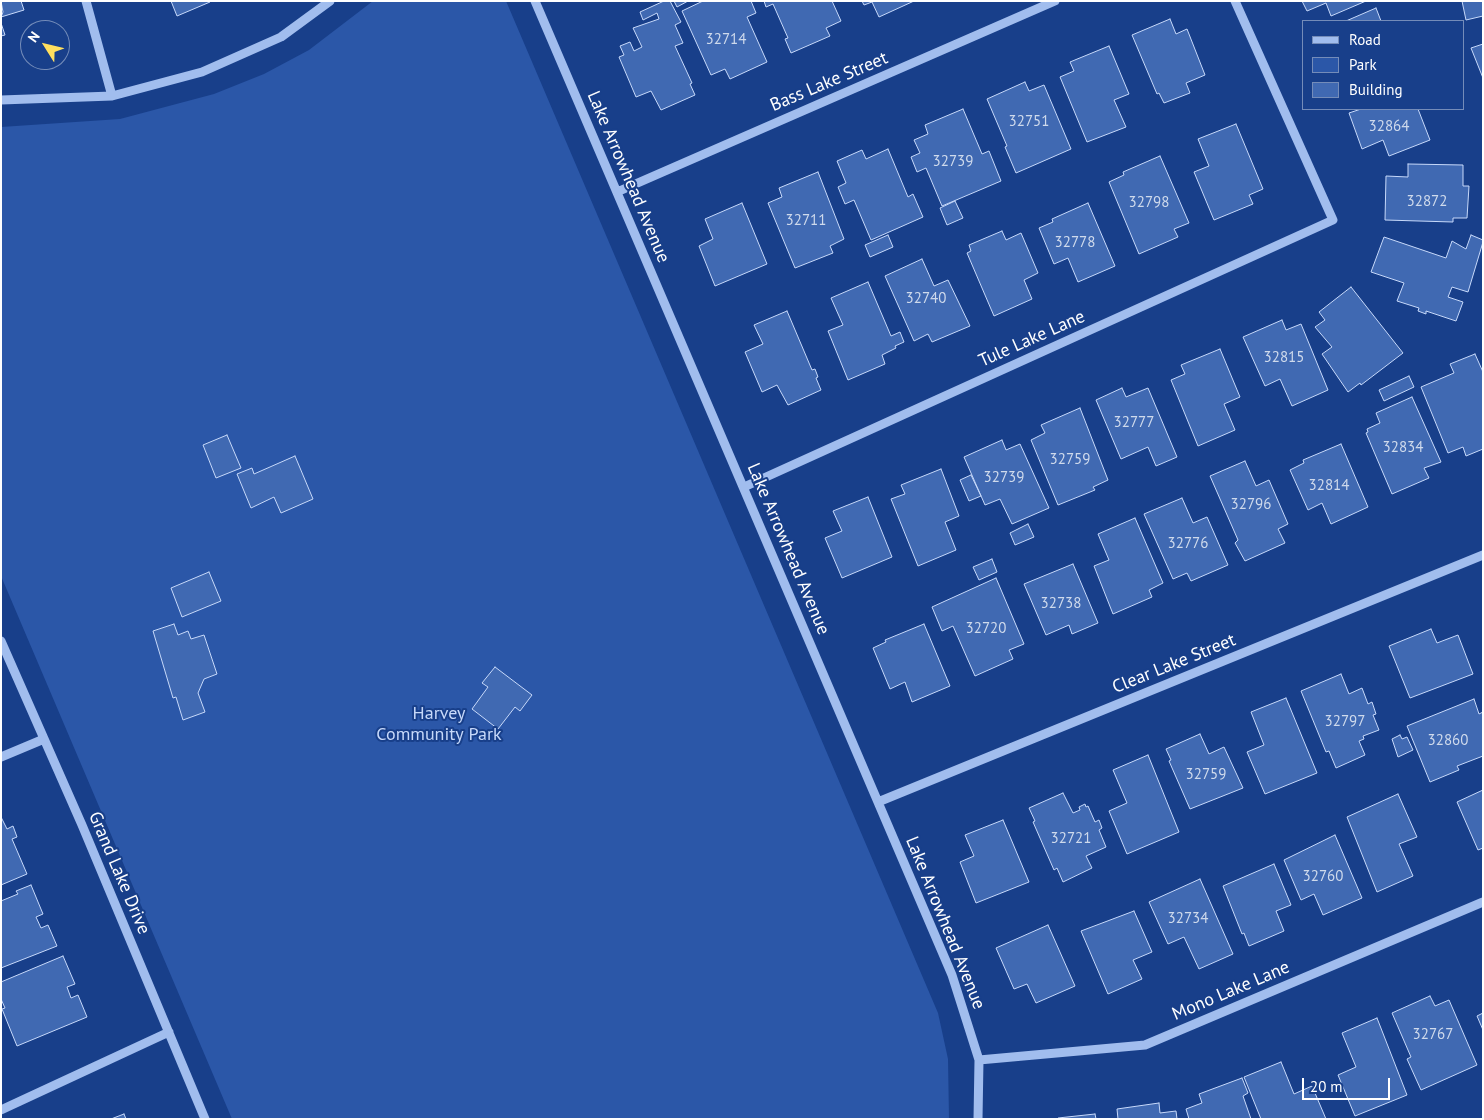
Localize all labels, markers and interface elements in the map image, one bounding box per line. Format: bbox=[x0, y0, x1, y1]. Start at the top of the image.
north arrow bbox=[20, 20, 70, 70]
legend bbox=[1302, 20, 1464, 110]
text: N bbox=[24, 28, 44, 46]
text: Road bbox=[1349, 30, 1381, 49]
house number: 32714 bbox=[706, 31, 746, 49]
street label: Bass Lake Street bbox=[767, 48, 891, 116]
text: Park bbox=[1349, 55, 1377, 74]
text: Building bbox=[1349, 80, 1403, 99]
street label: Lake Arrowhead Avenue bbox=[582, 88, 674, 266]
house number: 32751 bbox=[1009, 113, 1049, 131]
house number: 32864 bbox=[1369, 118, 1409, 136]
house number: 32739 bbox=[933, 153, 973, 171]
house number: 32872 bbox=[1407, 193, 1447, 211]
house number: 32798 bbox=[1129, 194, 1169, 212]
house number: 32711 bbox=[786, 212, 826, 230]
house number: 32778 bbox=[1055, 234, 1095, 252]
house number: 32740 bbox=[906, 290, 946, 308]
street label: Tule Lake Lane bbox=[975, 306, 1089, 372]
house number: 32815 bbox=[1264, 349, 1304, 367]
house number: 32777 bbox=[1114, 414, 1154, 432]
house number: 32834 bbox=[1383, 439, 1423, 457]
house number: 32759 bbox=[1050, 451, 1090, 469]
street label: Lake Arrowhead Avenue bbox=[742, 460, 834, 638]
house number: 32739 bbox=[984, 469, 1024, 487]
house number: 32814 bbox=[1309, 477, 1349, 495]
house number: 32796 bbox=[1231, 496, 1271, 514]
house number: 32776 bbox=[1168, 535, 1208, 553]
house number: 32738 bbox=[1041, 595, 1081, 613]
house number: 32720 bbox=[966, 620, 1006, 638]
street label: Clear Lake Street bbox=[1109, 629, 1239, 699]
park label: Harvey Community Park bbox=[376, 703, 502, 746]
house number: 32797 bbox=[1325, 713, 1365, 731]
house number: 32860 bbox=[1428, 732, 1468, 750]
house number: 32759 bbox=[1186, 766, 1226, 784]
street label: Grand Lake Drive bbox=[83, 809, 155, 937]
house number: 32721 bbox=[1051, 830, 1091, 848]
street label: Lake Arrowhead Avenue bbox=[900, 834, 990, 1012]
house number: 32760 bbox=[1303, 868, 1343, 886]
house number: 32734 bbox=[1168, 910, 1208, 928]
street label: Mono Lake Lane bbox=[1169, 957, 1293, 1025]
house number: 32767 bbox=[1413, 1026, 1453, 1044]
scale bar bbox=[1304, 1068, 1392, 1100]
text: 20 m bbox=[1310, 1077, 1343, 1096]

